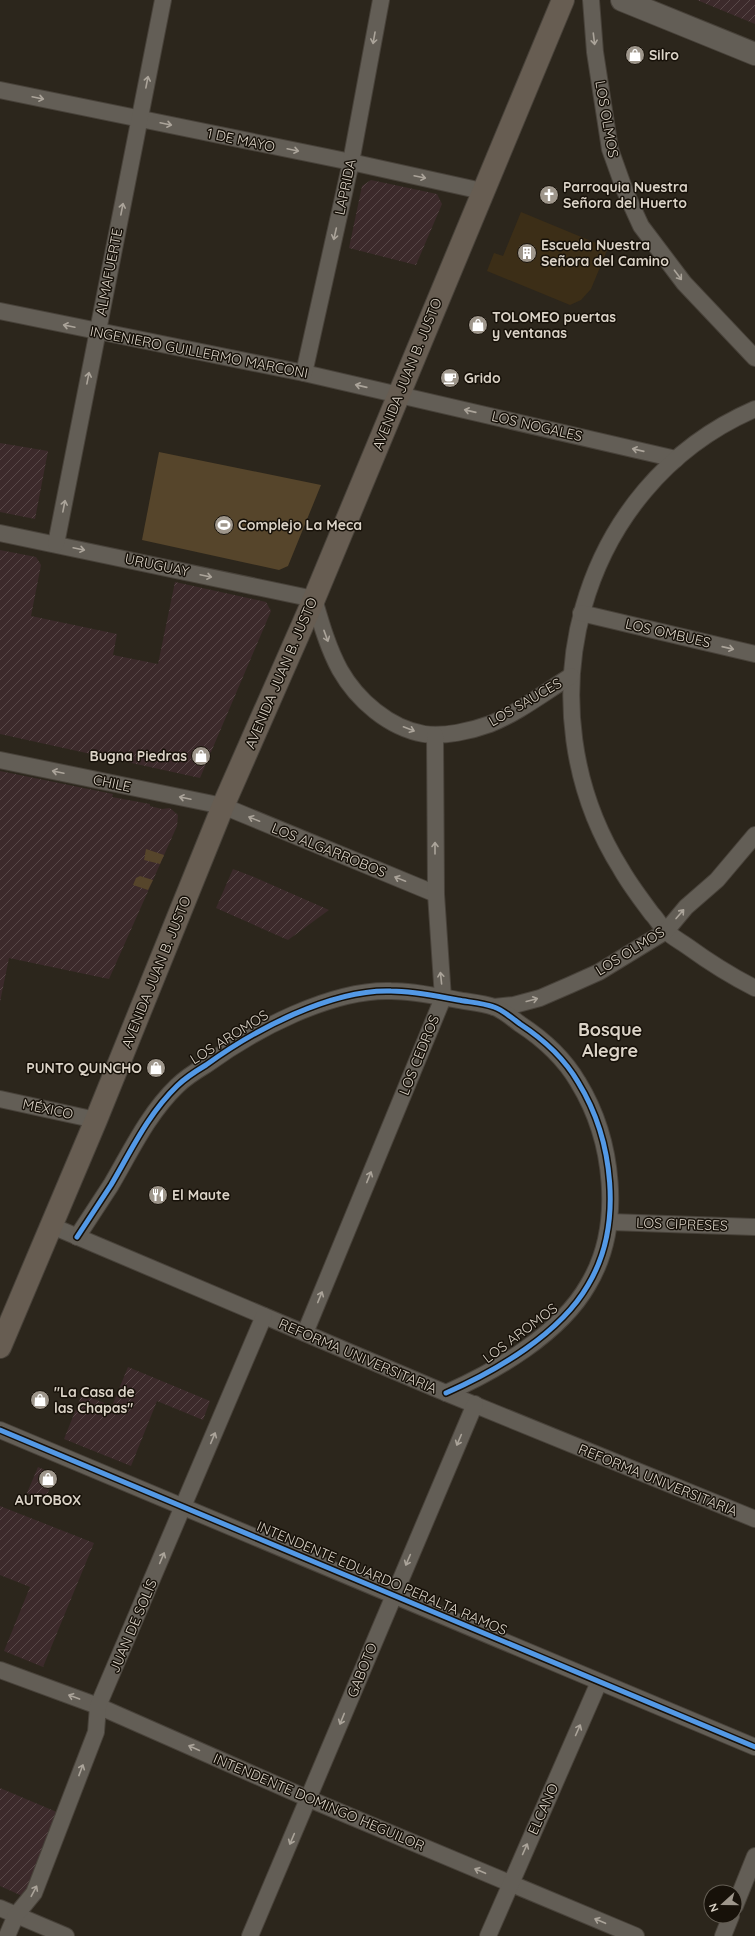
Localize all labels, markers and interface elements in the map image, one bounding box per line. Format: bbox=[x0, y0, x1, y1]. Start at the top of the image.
one-way arrow bbox=[370, 31, 378, 44]
one-way arrow bbox=[590, 32, 597, 45]
shop icon: Silro bbox=[624, 44, 646, 66]
place label: Silro bbox=[649, 46, 679, 64]
one-way arrow bbox=[143, 76, 151, 89]
street label: LOS OLMOS bbox=[591, 79, 623, 159]
one-way arrow bbox=[31, 95, 44, 103]
one-way arrow bbox=[159, 121, 172, 129]
street label: 1 DE MAYO bbox=[205, 124, 277, 156]
one-way arrow bbox=[286, 147, 299, 155]
street label: LAPRIDA bbox=[330, 157, 360, 217]
one-way arrow bbox=[413, 174, 426, 182]
place label: Parroquia Nuestra Señora del Huerto bbox=[563, 178, 688, 212]
church icon: Parroquia Nuestra Señora del Huerto bbox=[538, 184, 560, 206]
one-way arrow bbox=[118, 203, 126, 216]
street label: ALMAFUERTE bbox=[92, 227, 126, 317]
one-way arrow bbox=[330, 228, 338, 241]
place label: Escuela Nuestra Señora del Camino bbox=[541, 236, 669, 270]
building icon: Escuela Nuestra Señora del Camino bbox=[516, 242, 538, 264]
one-way arrow bbox=[674, 270, 682, 281]
street label: AVENIDA JUAN B. JUSTO bbox=[368, 295, 446, 453]
place label: TOLOMEO puertas y ventanas bbox=[492, 308, 616, 342]
shop icon: TOLOMEO puertas y ventanas bbox=[467, 314, 489, 336]
one-way arrow bbox=[63, 321, 76, 329]
street label: INGENIERO GUILLERMO MARCONI bbox=[88, 322, 310, 382]
cafe icon: Grido bbox=[439, 367, 461, 389]
place label: Grido bbox=[464, 369, 501, 387]
one-way arrow bbox=[85, 372, 93, 385]
one-way arrow bbox=[354, 382, 367, 390]
one-way arrow bbox=[464, 406, 477, 414]
street label: LOS NOGALES bbox=[490, 407, 584, 445]
one-way arrow bbox=[632, 445, 645, 453]
one-way arrow bbox=[60, 500, 68, 513]
sports icon: Complejo La Meca bbox=[213, 514, 235, 536]
place label: Complejo La Meca bbox=[238, 516, 362, 534]
one-way arrow bbox=[72, 546, 85, 554]
street label: URUGUAY bbox=[123, 549, 191, 581]
one-way arrow bbox=[200, 572, 213, 580]
street label: AVENIDA JUAN B. JUSTO bbox=[241, 594, 321, 751]
street label: LOS OMBUES bbox=[624, 614, 713, 652]
one-way arrow bbox=[322, 629, 330, 641]
one-way arrow bbox=[721, 644, 734, 652]
street label: LOS SAUCES bbox=[485, 674, 565, 730]
one-way arrow bbox=[402, 725, 414, 733]
shop icon: Bugna Piedras bbox=[190, 745, 212, 767]
place label: Bugna Piedras bbox=[90, 747, 187, 765]
one-way arrow bbox=[52, 767, 65, 775]
street label: CHILE bbox=[91, 770, 133, 796]
one-way arrow bbox=[179, 794, 192, 802]
one-way arrow bbox=[248, 814, 260, 822]
street label: LOS ALGARROBOS bbox=[269, 819, 389, 881]
one-way arrow bbox=[431, 842, 439, 855]
one-way arrow bbox=[394, 875, 406, 882]
street label: AVENIDA JUAN B. JUSTO bbox=[117, 893, 195, 1051]
one-way arrow bbox=[675, 909, 684, 920]
street label: LOS OLMOS bbox=[592, 923, 668, 979]
one-way arrow bbox=[437, 972, 445, 985]
one-way arrow bbox=[526, 996, 539, 1003]
street label: LOS AROMOS bbox=[187, 1006, 272, 1068]
street label: LOS CEDROS bbox=[395, 1012, 443, 1098]
district label: Bosque Alegre bbox=[578, 1018, 642, 1062]
shop icon: PUNTO QUINCHO bbox=[145, 1057, 167, 1079]
place label: PUNTO QUINCHO bbox=[26, 1059, 142, 1077]
street label: MÉXICO bbox=[21, 1095, 75, 1123]
one-way arrow bbox=[366, 1171, 373, 1183]
restaurant icon: El Maute bbox=[147, 1184, 169, 1206]
place label: El Maute bbox=[172, 1186, 230, 1204]
street label: LOS CIPRESES bbox=[636, 1213, 728, 1235]
one-way arrow bbox=[316, 1292, 324, 1304]
street label: LOS AROMOS bbox=[479, 1299, 561, 1367]
street label: REFORMA UNIVERSITARIA bbox=[276, 1314, 440, 1398]
place label: "La Casa de las Chapas" bbox=[54, 1383, 135, 1417]
shop icon: "La Casa de las Chapas" bbox=[29, 1389, 51, 1411]
one-way arrow bbox=[209, 1433, 217, 1445]
one-way arrow bbox=[455, 1434, 463, 1446]
street label: REFORMA UNIVERSITARIA bbox=[576, 1440, 740, 1520]
shop icon: AUTOBOX bbox=[37, 1468, 59, 1490]
place label: AUTOBOX bbox=[15, 1491, 81, 1509]
street label: INTENDENTE EDUARDO PERALTA RAMOS bbox=[254, 1517, 510, 1639]
one-way arrow bbox=[159, 1553, 166, 1565]
one-way arrow bbox=[404, 1553, 411, 1565]
street label: JUAN DE SOLÍS bbox=[105, 1576, 161, 1676]
street label: GABOTO bbox=[343, 1640, 381, 1700]
one-way arrow bbox=[68, 1693, 80, 1701]
one-way arrow bbox=[338, 1712, 345, 1724]
one-way arrow bbox=[575, 1724, 582, 1736]
one-way arrow bbox=[188, 1744, 200, 1751]
street label: INTENDENTE DOMINGO HEGUILOR bbox=[211, 1749, 427, 1855]
one-way arrow bbox=[78, 1765, 86, 1777]
street label: ELCANO bbox=[524, 1780, 562, 1838]
one-way arrow bbox=[288, 1832, 295, 1844]
one-way arrow bbox=[522, 1843, 529, 1855]
one-way arrow bbox=[475, 1866, 487, 1874]
north arrow bbox=[703, 1884, 743, 1924]
one-way arrow bbox=[30, 1885, 38, 1897]
text: N bbox=[706, 1901, 722, 1914]
one-way arrow bbox=[595, 1917, 607, 1924]

